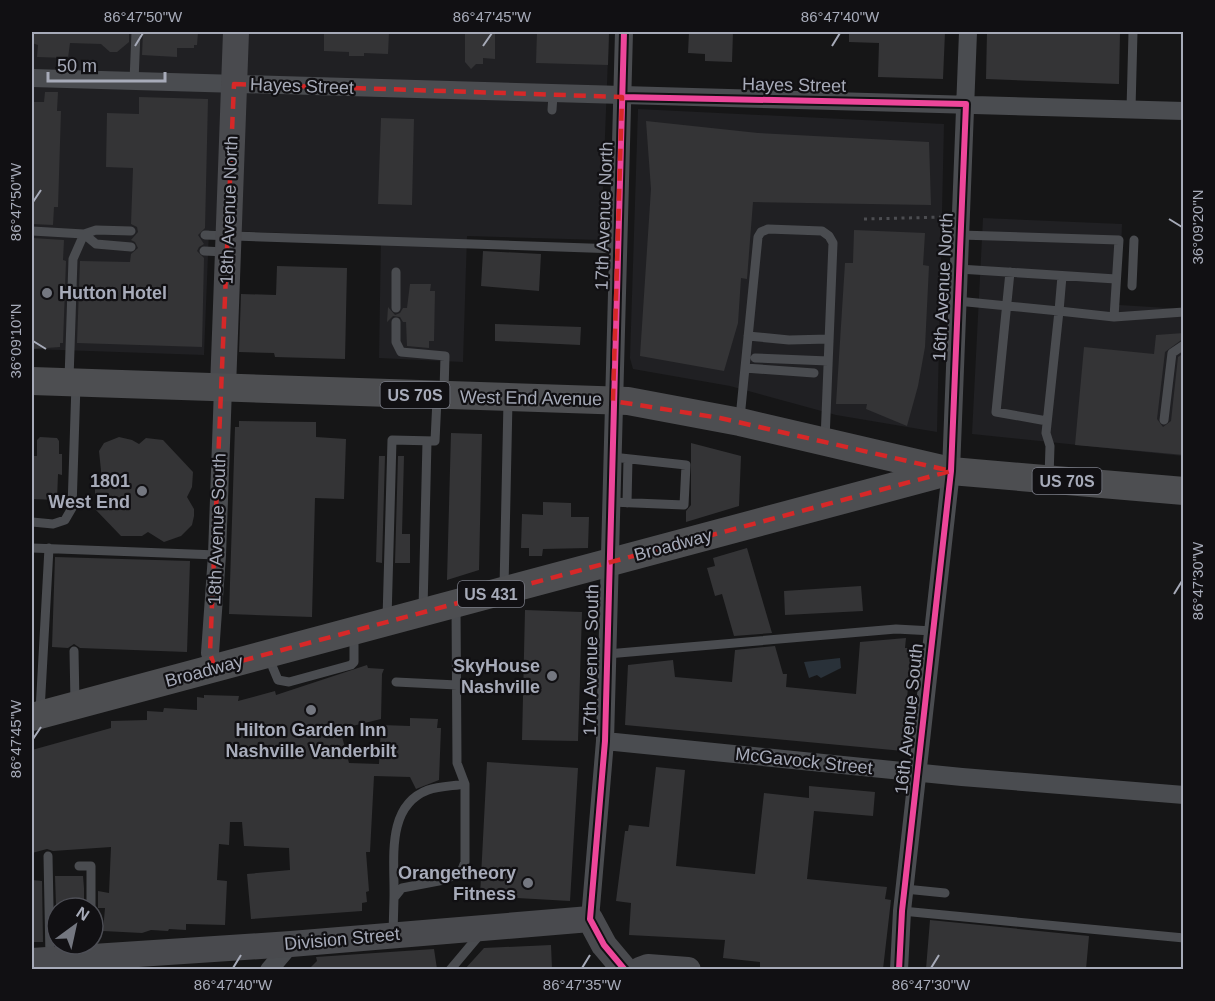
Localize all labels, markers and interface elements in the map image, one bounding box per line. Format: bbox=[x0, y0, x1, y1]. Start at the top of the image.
text: 86°47'50"W bbox=[104, 8, 183, 25]
text: 86°47'45"W bbox=[453, 8, 532, 25]
text: 86°47'40"W bbox=[801, 8, 880, 25]
scale bar bbox=[48, 45, 165, 83]
text: 50 m bbox=[57, 56, 97, 76]
street label: Hayes Street bbox=[250, 74, 354, 98]
street label: Hayes Street bbox=[742, 74, 846, 96]
street label: 18th Avenue North bbox=[216, 135, 242, 285]
street label: 17th Avenue North bbox=[591, 141, 617, 291]
text: 86°47'50"W bbox=[7, 162, 24, 241]
text: 36°09'20"N bbox=[1189, 189, 1206, 265]
street label: 16th Avenue North bbox=[929, 212, 957, 362]
place label: Hutton Hotel bbox=[59, 283, 167, 303]
marker: Hutton Hotel bbox=[40, 286, 54, 300]
text: 36°09'10"N bbox=[7, 303, 24, 379]
road number: US 70S bbox=[380, 382, 450, 408]
street label: West End Avenue bbox=[460, 387, 602, 409]
street label: 18th Avenue South bbox=[204, 453, 230, 605]
road number: US 70S bbox=[1032, 468, 1102, 494]
place label: 1801 West End bbox=[48, 471, 130, 512]
marker: 1801 West End bbox=[135, 484, 149, 498]
street label: Broadway bbox=[632, 525, 714, 565]
text: 86°47'30"W bbox=[1189, 541, 1206, 620]
road number: US 431 bbox=[458, 581, 524, 607]
street label: 17th Avenue South bbox=[580, 584, 602, 736]
street label: 16th Avenue South bbox=[891, 642, 927, 796]
street label: Broadway bbox=[163, 651, 245, 691]
place label: SkyHouse Nashville bbox=[453, 656, 540, 697]
marker: SkyHouse Nashville bbox=[545, 669, 559, 683]
text: 86°47'45"W bbox=[7, 699, 24, 778]
marker: Hilton Garden Inn Nashville Vanderbilt bbox=[304, 703, 318, 717]
place label: Hilton Garden Inn Nashville Vanderbilt bbox=[225, 720, 397, 761]
street label: McGavock Street bbox=[734, 744, 874, 778]
place label: Orangetheory Fitness bbox=[398, 863, 516, 904]
marker: Orangetheory Fitness bbox=[521, 876, 535, 890]
north arrow bbox=[45, 896, 105, 956]
text: N bbox=[73, 904, 92, 924]
street label: Division Street bbox=[283, 924, 401, 954]
text: 86°47'40"W bbox=[194, 976, 273, 993]
text: 86°47'35"W bbox=[543, 976, 622, 993]
text: 86°47'30"W bbox=[892, 976, 971, 993]

